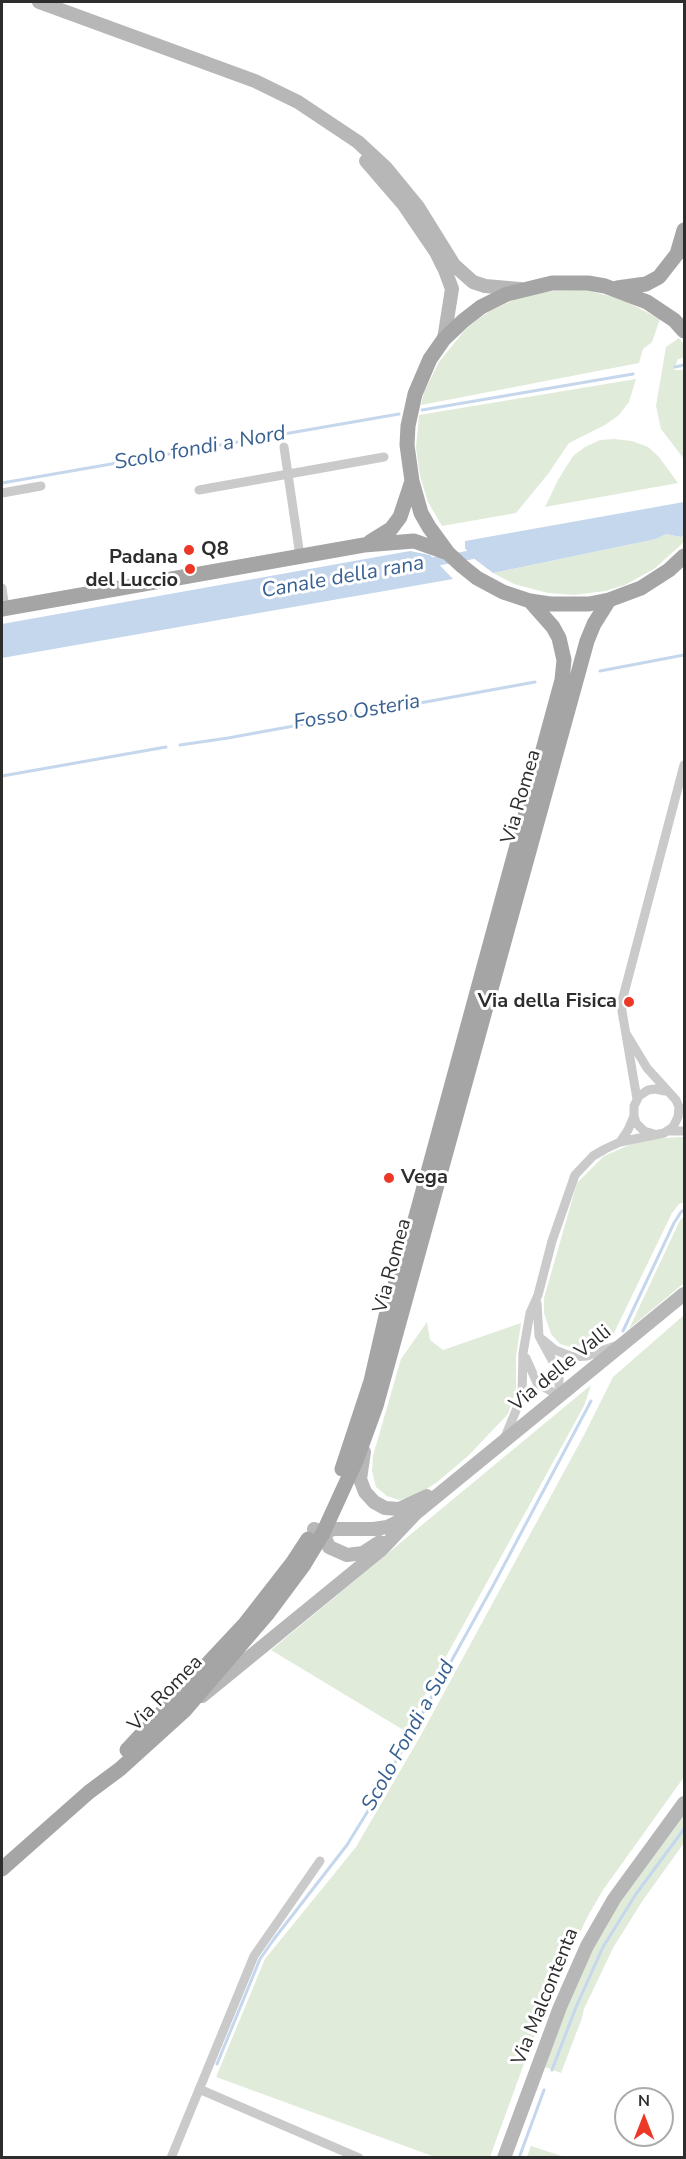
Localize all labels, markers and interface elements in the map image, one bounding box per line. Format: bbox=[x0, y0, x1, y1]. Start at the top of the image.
water label: Scolo fondi a Nord bbox=[112, 422, 288, 476]
place label: Q8 bbox=[201, 538, 229, 562]
marker: Q8 bbox=[182, 543, 196, 557]
place label: Padana del Luccio bbox=[85, 546, 178, 593]
water label: Canale della rana bbox=[260, 551, 426, 605]
marker: Padana del Luccio bbox=[183, 562, 197, 576]
water label: Fosso Osteria bbox=[292, 689, 422, 737]
street label: Via Romea bbox=[497, 747, 547, 847]
place label: Via della Fisica bbox=[478, 990, 617, 1014]
marker: Via della Fisica bbox=[622, 995, 636, 1009]
place label: Vega bbox=[401, 1166, 448, 1190]
marker: Vega bbox=[382, 1171, 396, 1185]
street label: Via Romea bbox=[369, 1216, 417, 1316]
street label: Via delle Valli bbox=[505, 1321, 617, 1417]
street label: Via Romea bbox=[124, 1651, 208, 1737]
water label: Scolo Fondi a Sud bbox=[357, 1656, 461, 1816]
street label: Via Malcontenta bbox=[508, 1925, 584, 2069]
north arrow bbox=[614, 2087, 674, 2147]
text: N bbox=[638, 2090, 650, 2112]

